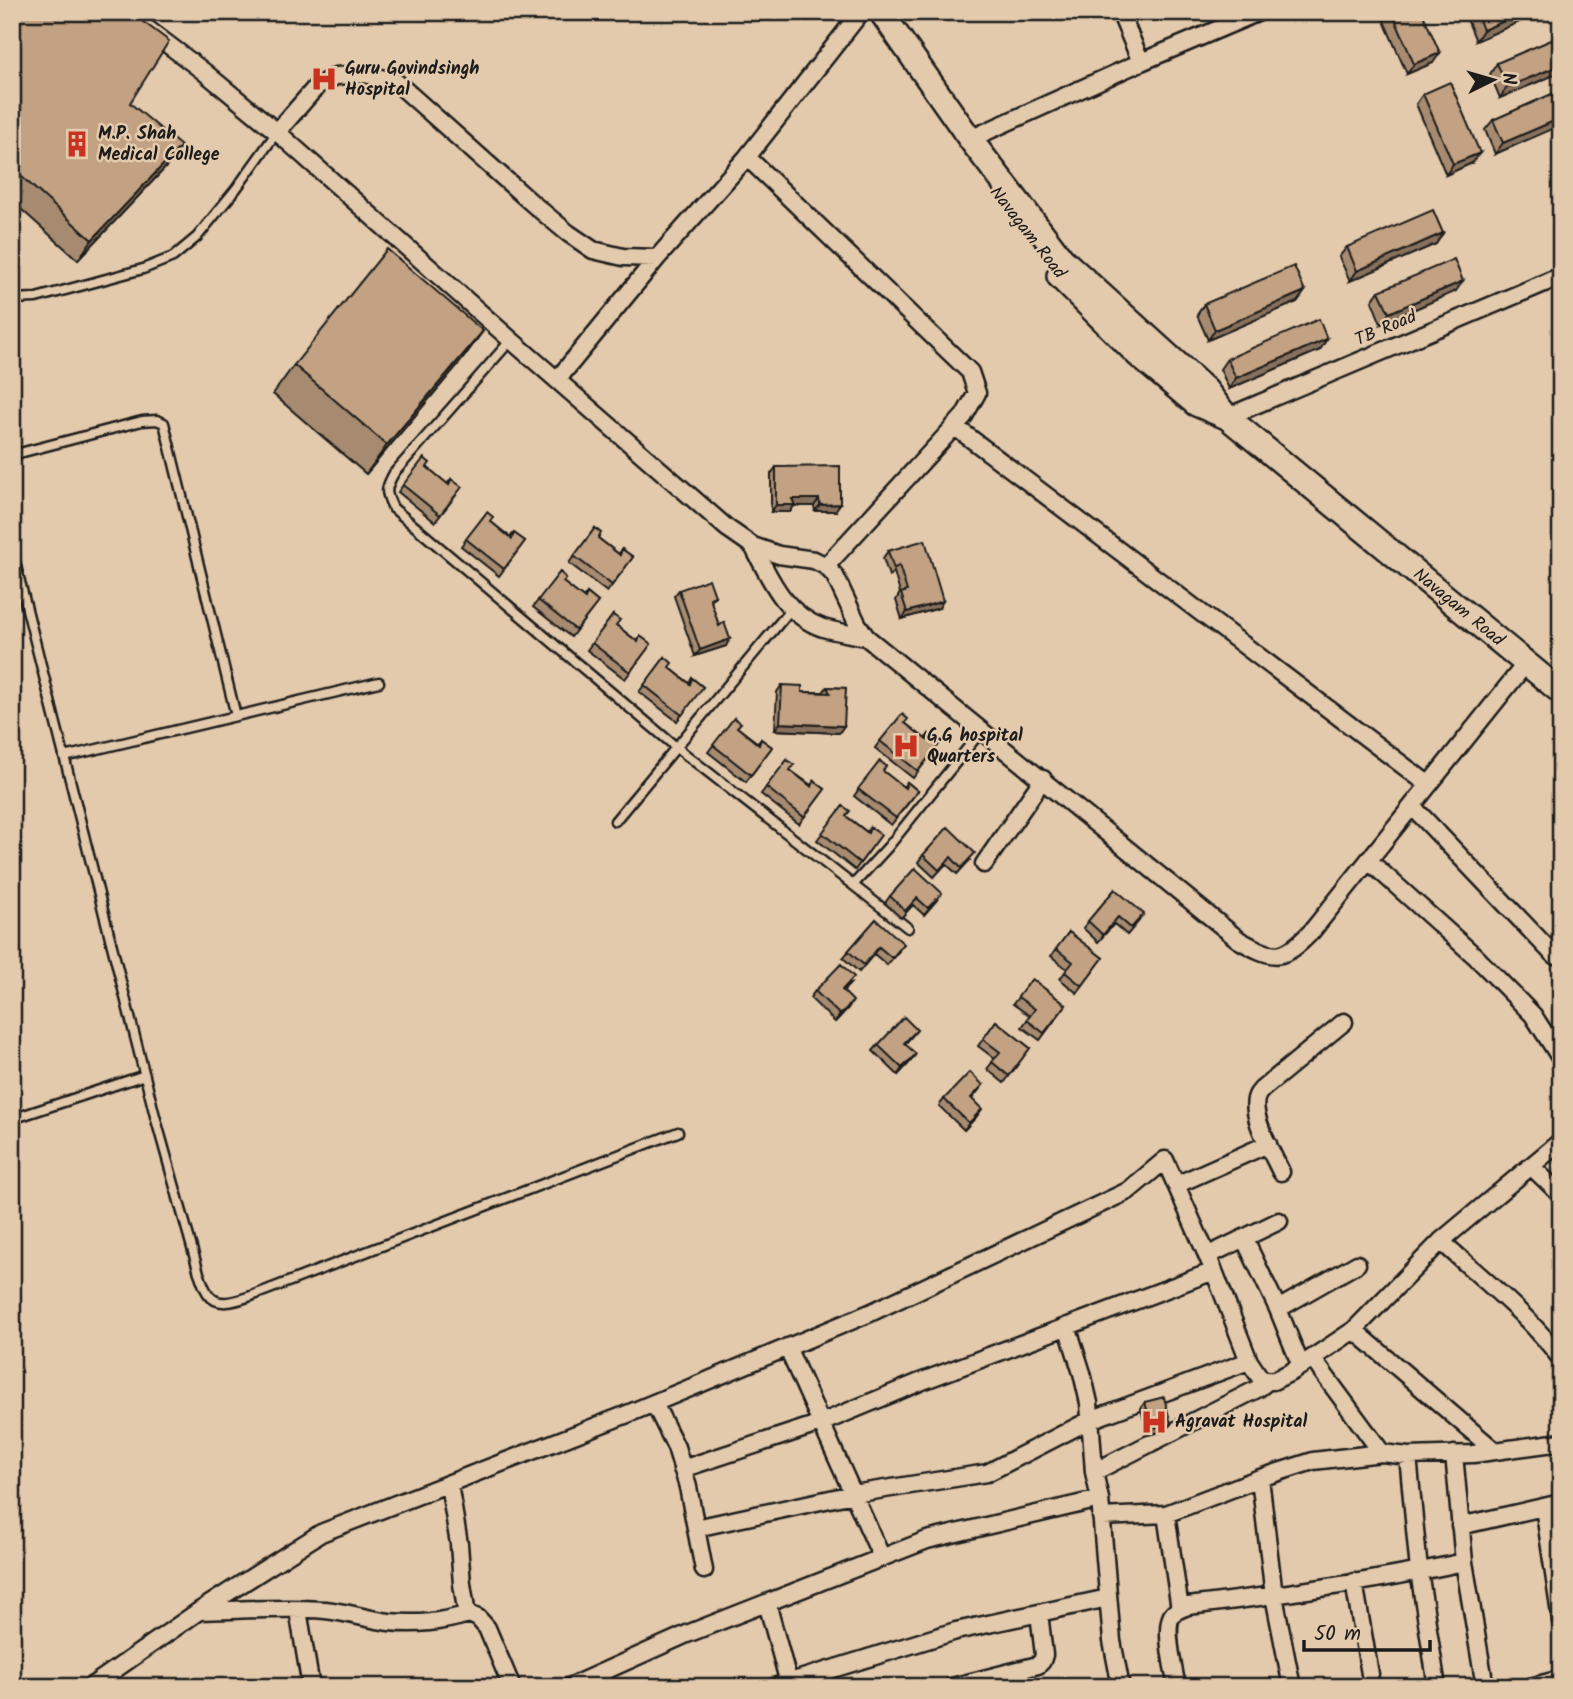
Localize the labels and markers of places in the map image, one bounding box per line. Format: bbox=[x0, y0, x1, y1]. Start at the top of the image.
place label: Guru Govindsingh Hospital bbox=[345, 55, 479, 105]
hospital icon: Guru Govindsingh Hospital bbox=[309, 64, 339, 94]
place label: M.P. Shah Medical College bbox=[98, 120, 220, 170]
building icon: M.P. Shah Medical College bbox=[62, 129, 92, 159]
place label: G.G hospital Quarters bbox=[927, 722, 1023, 772]
hospital icon: G.G hospital Quarters bbox=[891, 731, 921, 761]
hospital icon: Agravat Hospital bbox=[1139, 1407, 1169, 1437]
place label: Agravat Hospital bbox=[1175, 1408, 1308, 1437]

